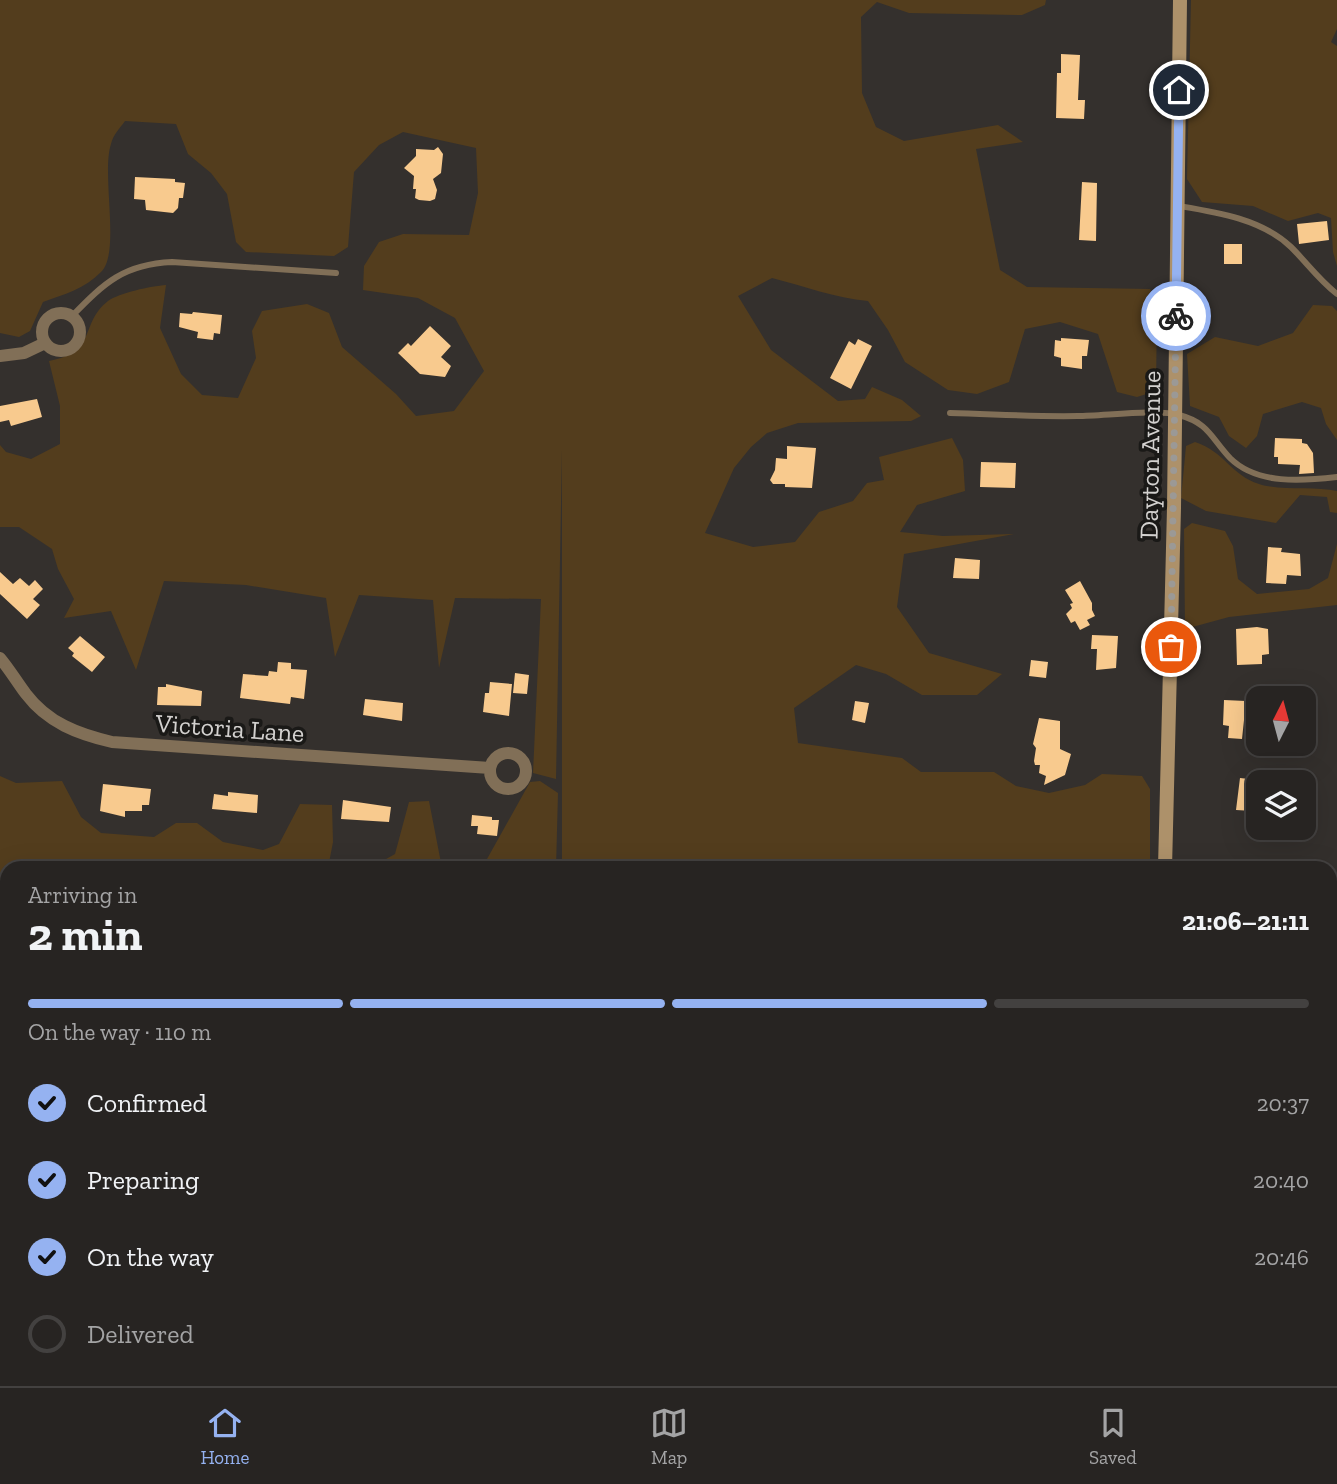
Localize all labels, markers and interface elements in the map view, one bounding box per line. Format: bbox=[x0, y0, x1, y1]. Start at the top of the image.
pin bbox=[1149, 60, 1209, 120]
icon: home bbox=[1160, 71, 1198, 109]
courier bbox=[1141, 281, 1211, 351]
icon: bike bbox=[1157, 297, 1195, 335]
street label: Dayton Avenue bbox=[1133, 370, 1167, 540]
pin bbox=[1141, 617, 1201, 677]
icon: bag bbox=[1152, 628, 1190, 666]
north arrow bbox=[1246, 686, 1316, 756]
map controls bbox=[1246, 686, 1316, 840]
street label: Victoria Lane bbox=[154, 707, 305, 749]
button: layers bbox=[1246, 770, 1316, 840]
text: Arriving in bbox=[28, 881, 137, 909]
text: 21:06–21:11 bbox=[1182, 905, 1309, 937]
text: 2 min bbox=[28, 907, 143, 962]
text: On the way · 110 m bbox=[28, 1018, 211, 1046]
icon: check bbox=[28, 1084, 66, 1122]
text: Confirmed bbox=[87, 1087, 207, 1119]
text: 20:37 bbox=[1257, 1089, 1309, 1117]
icon: check bbox=[28, 1161, 66, 1199]
text: Preparing bbox=[87, 1164, 199, 1196]
text: 20:40 bbox=[1253, 1166, 1309, 1194]
icon: check bbox=[28, 1238, 66, 1276]
text: On the way bbox=[87, 1241, 214, 1273]
text: 20:46 bbox=[1254, 1243, 1309, 1271]
text: Delivered bbox=[87, 1318, 194, 1350]
tab: Home bbox=[200, 1404, 249, 1469]
tab: Map bbox=[650, 1404, 688, 1469]
tab: Saved bbox=[1089, 1404, 1137, 1469]

